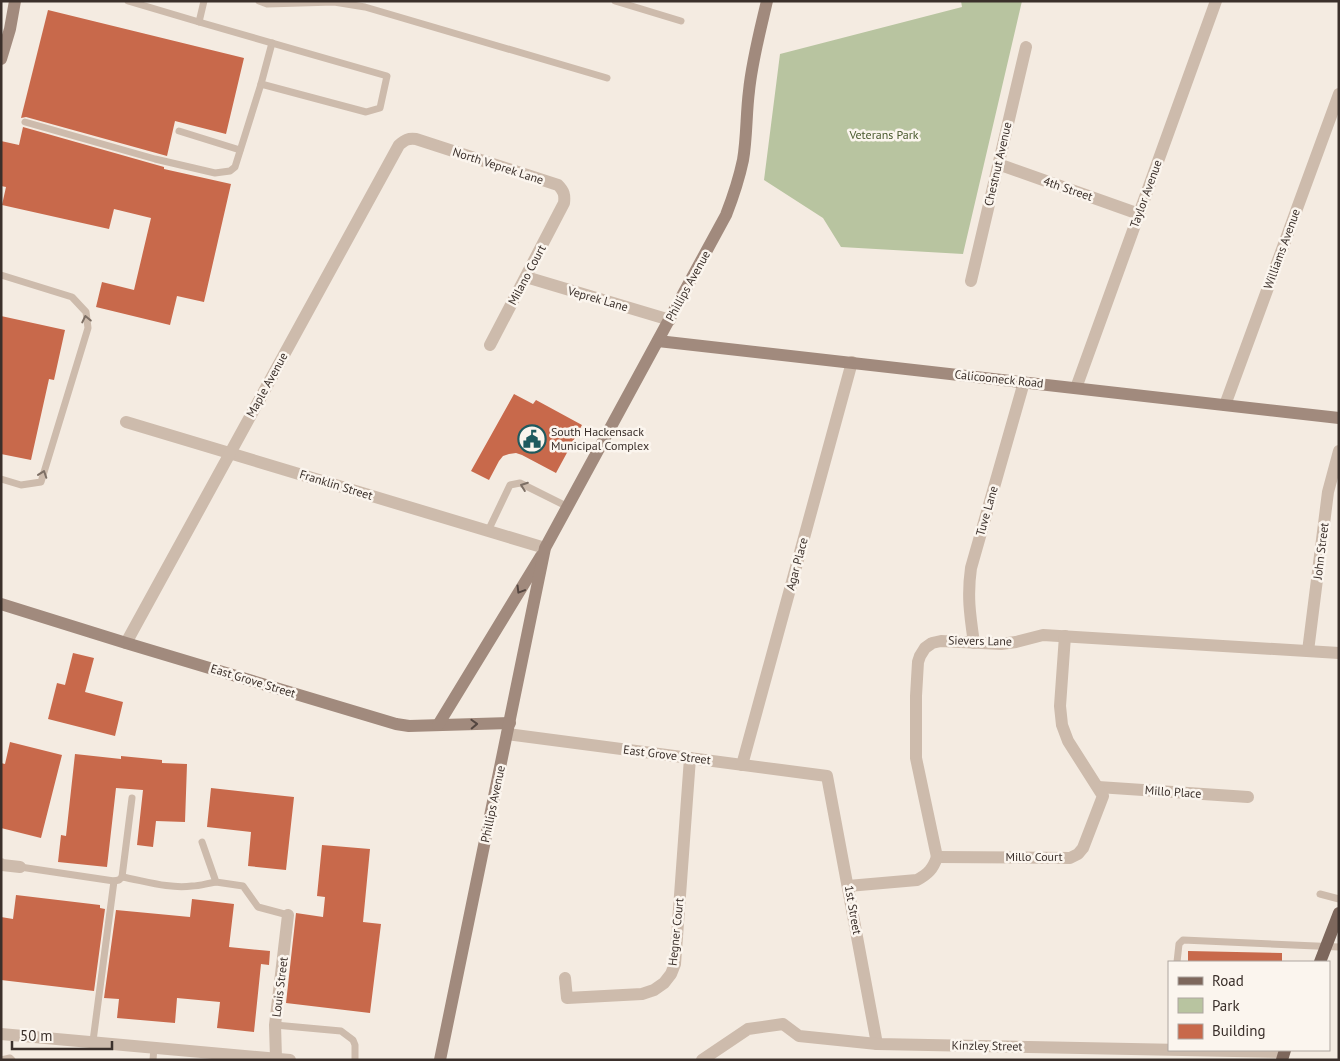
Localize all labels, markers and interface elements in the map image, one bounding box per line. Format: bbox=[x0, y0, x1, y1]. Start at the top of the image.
street label: Chestnut Avenue bbox=[981, 120, 1014, 207]
park label: Veterans Park bbox=[848, 127, 919, 142]
street label: North Veprek Lane bbox=[451, 144, 545, 187]
street label: Taylor Avenue bbox=[1126, 158, 1165, 230]
street label: 4th Street bbox=[1042, 173, 1095, 204]
street label: Williams Avenue bbox=[1260, 207, 1303, 291]
street label: Milano Court bbox=[504, 242, 549, 308]
street label: Phillips Avenue bbox=[662, 248, 713, 324]
street label: Veprek Lane bbox=[565, 282, 630, 314]
one-way arrow bbox=[81, 314, 92, 323]
street label: Maple Avenue bbox=[243, 350, 291, 420]
street label: Calicooneck Road bbox=[954, 366, 1044, 391]
public building icon: South Hackensack Municipal Complex bbox=[517, 424, 547, 454]
place label: South Hackensack Municipal Complex bbox=[551, 424, 649, 453]
street label: Franklin Street bbox=[298, 466, 375, 503]
one-way arrow bbox=[37, 470, 47, 479]
one-way arrow bbox=[520, 482, 529, 492]
street label: Tuve Lane bbox=[972, 484, 1001, 538]
street label: John Street bbox=[1309, 522, 1331, 581]
street label: Agar Place bbox=[782, 536, 811, 592]
one-way arrow bbox=[517, 585, 526, 594]
street label: Sievers Lane bbox=[948, 632, 1012, 649]
street label: East Grove Street bbox=[209, 660, 297, 701]
one-way arrow bbox=[470, 719, 478, 729]
street label: East Grove Street bbox=[622, 742, 712, 767]
street label: Phillips Avenue bbox=[477, 764, 508, 844]
street label: Millo Place bbox=[1144, 782, 1202, 801]
street label: Millo Court bbox=[1005, 849, 1063, 864]
street label: 1st Street bbox=[842, 884, 865, 936]
street label: Hegner Court bbox=[664, 897, 687, 967]
street label: Louis Street bbox=[268, 956, 291, 1018]
legend bbox=[1168, 961, 1330, 1051]
text: Road bbox=[1212, 971, 1244, 990]
text: Park bbox=[1212, 996, 1240, 1015]
scale bar bbox=[12, 1018, 112, 1050]
text: Building bbox=[1212, 1021, 1266, 1040]
text: 50 m bbox=[20, 1026, 53, 1045]
street label: Kinzley Street bbox=[951, 1037, 1023, 1054]

